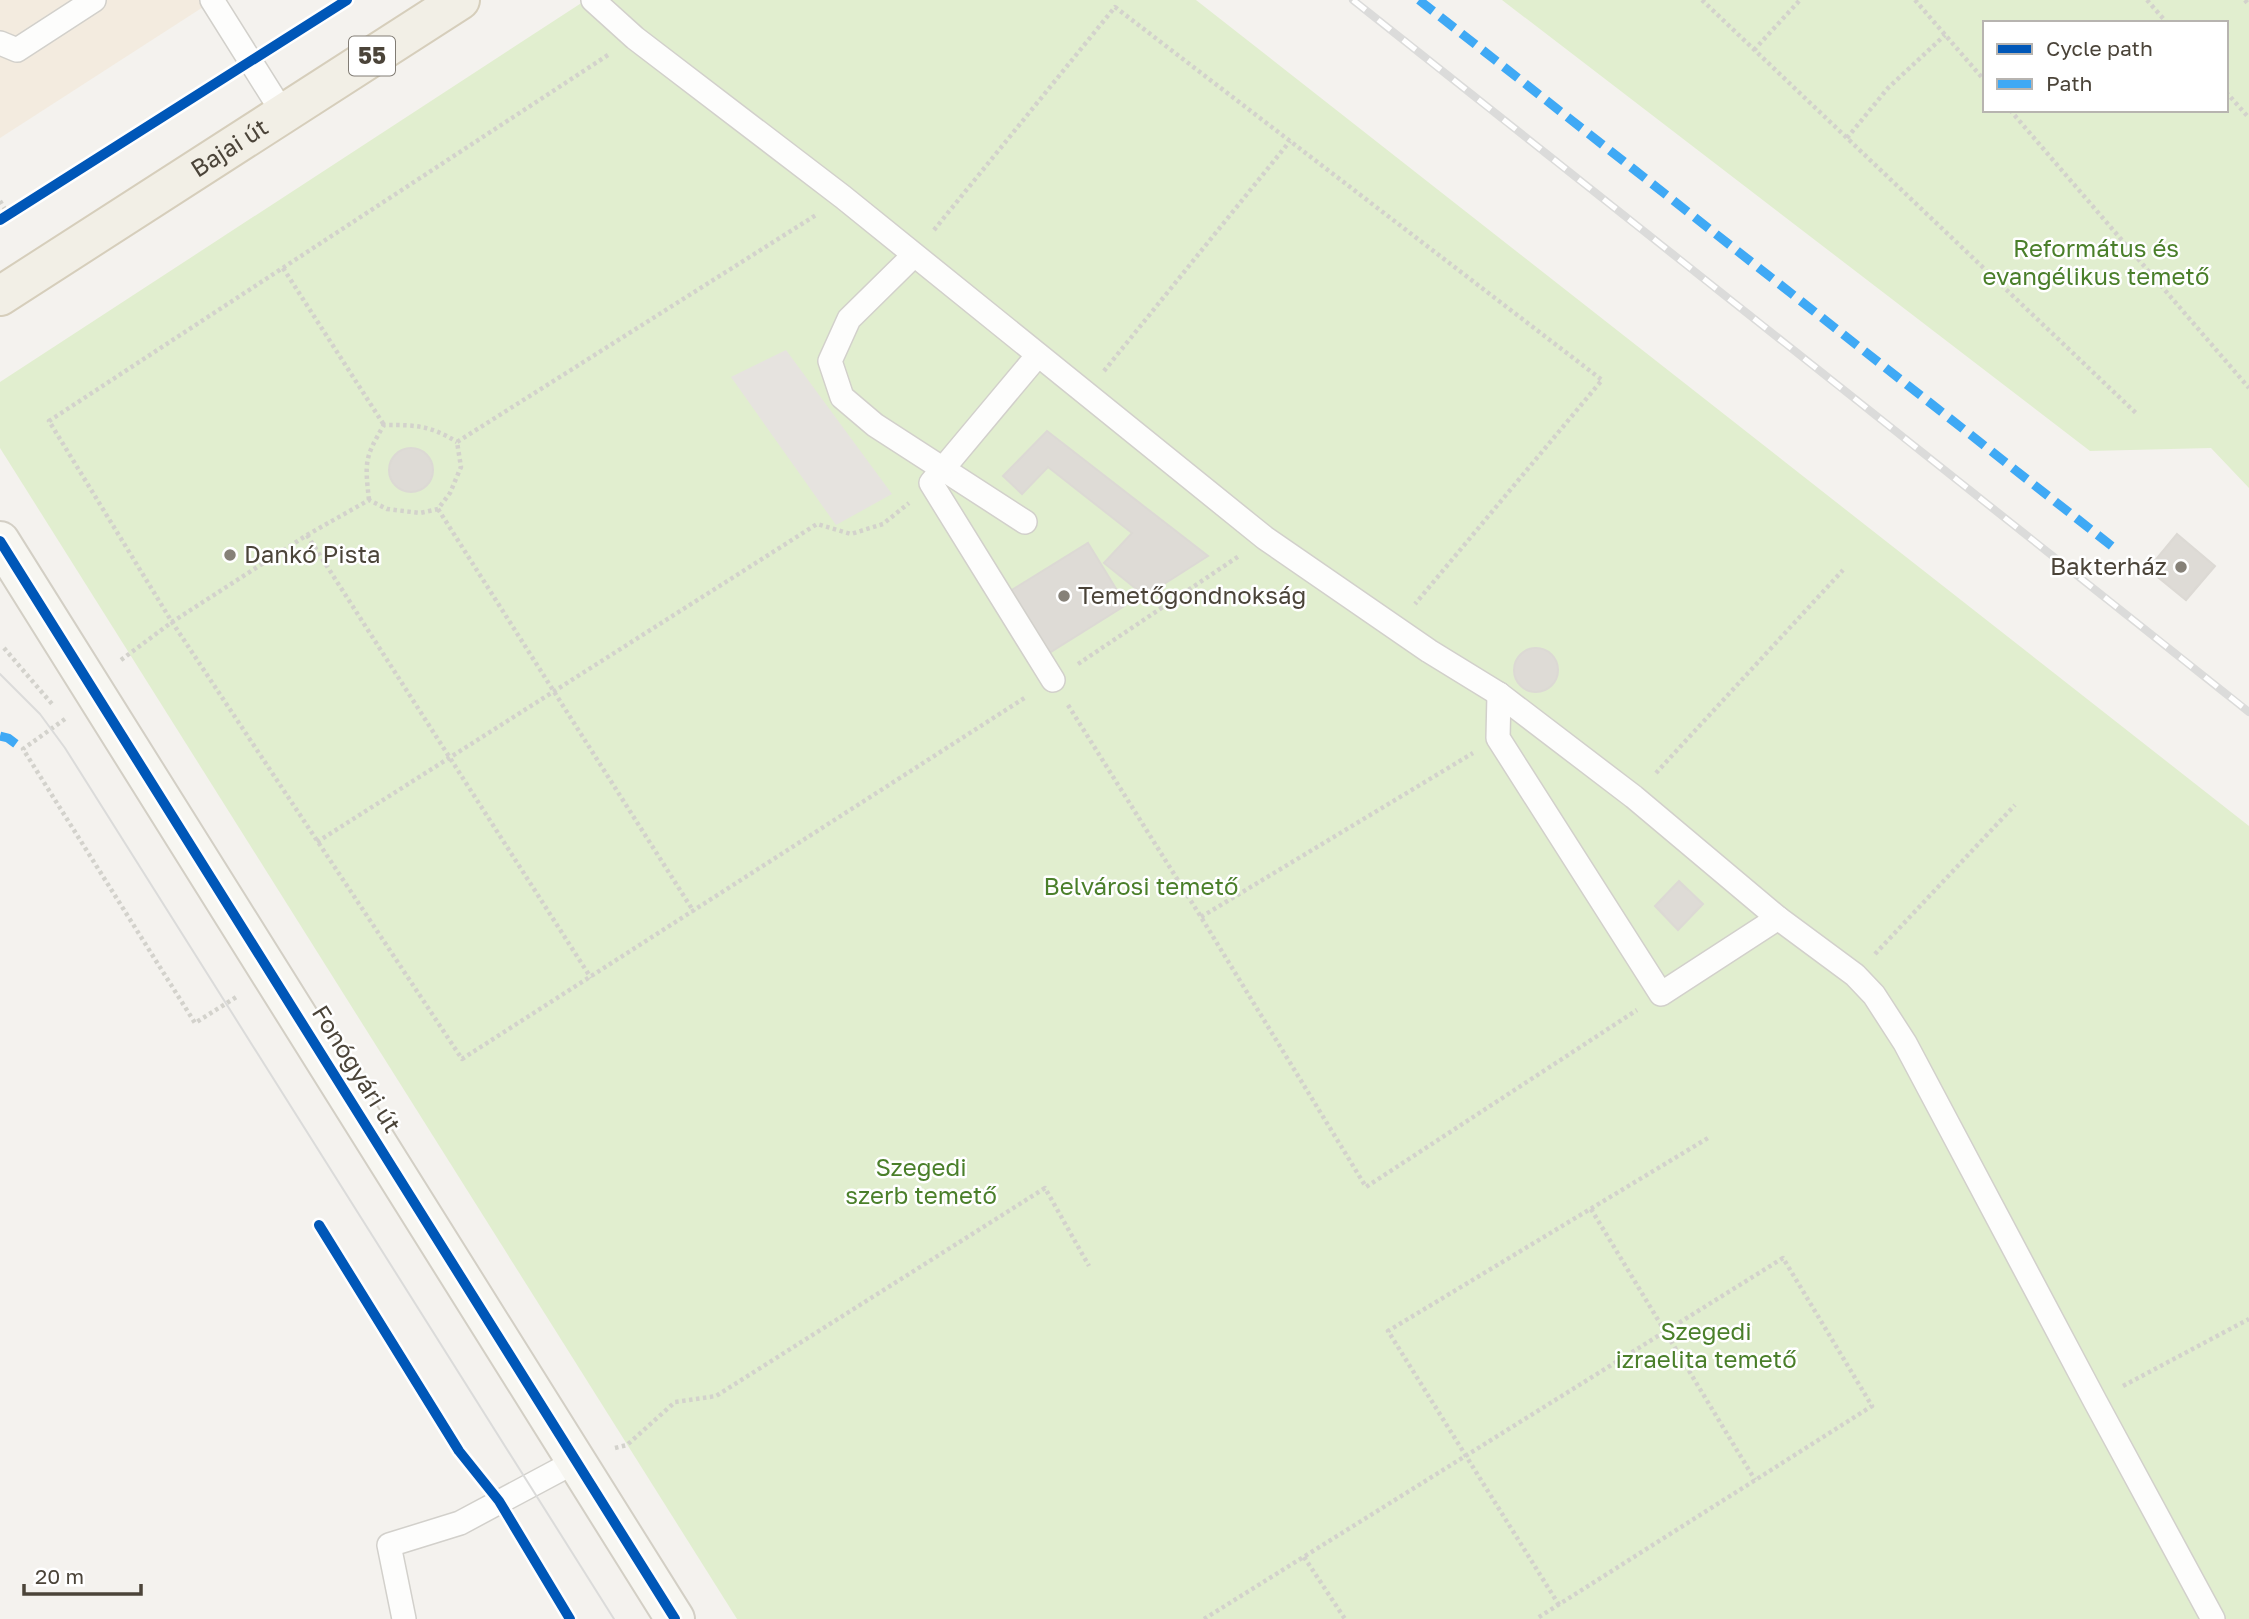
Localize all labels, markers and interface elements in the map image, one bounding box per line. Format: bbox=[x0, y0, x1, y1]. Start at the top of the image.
legend bbox=[1983, 21, 2228, 112]
text: Cycle path bbox=[2046, 35, 2153, 61]
road number: 55 bbox=[349, 36, 395, 76]
text: Path bbox=[2046, 70, 2093, 96]
street label: Bajai út bbox=[185, 111, 273, 183]
park label: Református és evangélikus temető bbox=[1983, 233, 2209, 290]
place label: Dankó Pista bbox=[244, 539, 381, 568]
marker: Dankó Pista bbox=[222, 547, 238, 563]
place label: Bakterház bbox=[2050, 551, 2167, 580]
marker: Bakterház bbox=[2173, 559, 2189, 575]
place label: Temetőgondnokság bbox=[1078, 580, 1306, 609]
marker: Temetőgondnokság bbox=[1056, 588, 1072, 604]
park label: Belvárosi temető bbox=[1044, 871, 1238, 900]
street label: Fonógyári út bbox=[307, 999, 408, 1137]
park label: Szegedi szerb temető bbox=[845, 1152, 997, 1209]
park label: Szegedi izraelita temető bbox=[1615, 1316, 1797, 1373]
scale bar bbox=[24, 1552, 142, 1596]
text: 20 m bbox=[35, 1563, 84, 1589]

